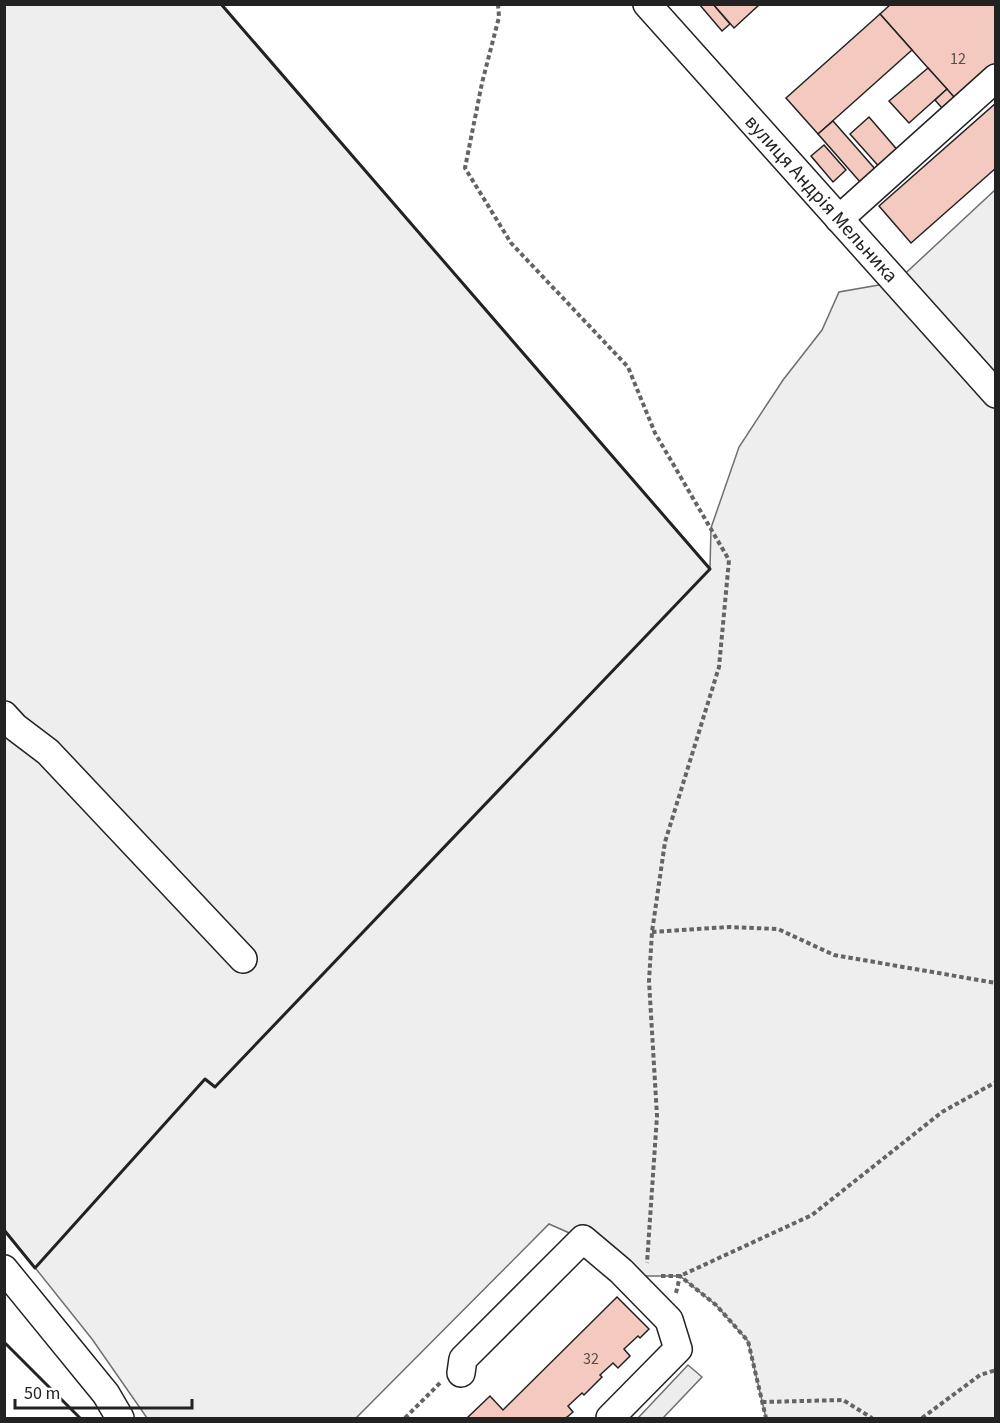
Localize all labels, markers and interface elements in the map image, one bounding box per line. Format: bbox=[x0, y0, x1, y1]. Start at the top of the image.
house number: 12 bbox=[950, 48, 966, 70]
street label: вулиця Андрія Мельника bbox=[738, 109, 904, 289]
house number: 32 bbox=[583, 1348, 599, 1370]
scale bar bbox=[15, 1372, 192, 1410]
text: 50 m bbox=[24, 1381, 60, 1406]

